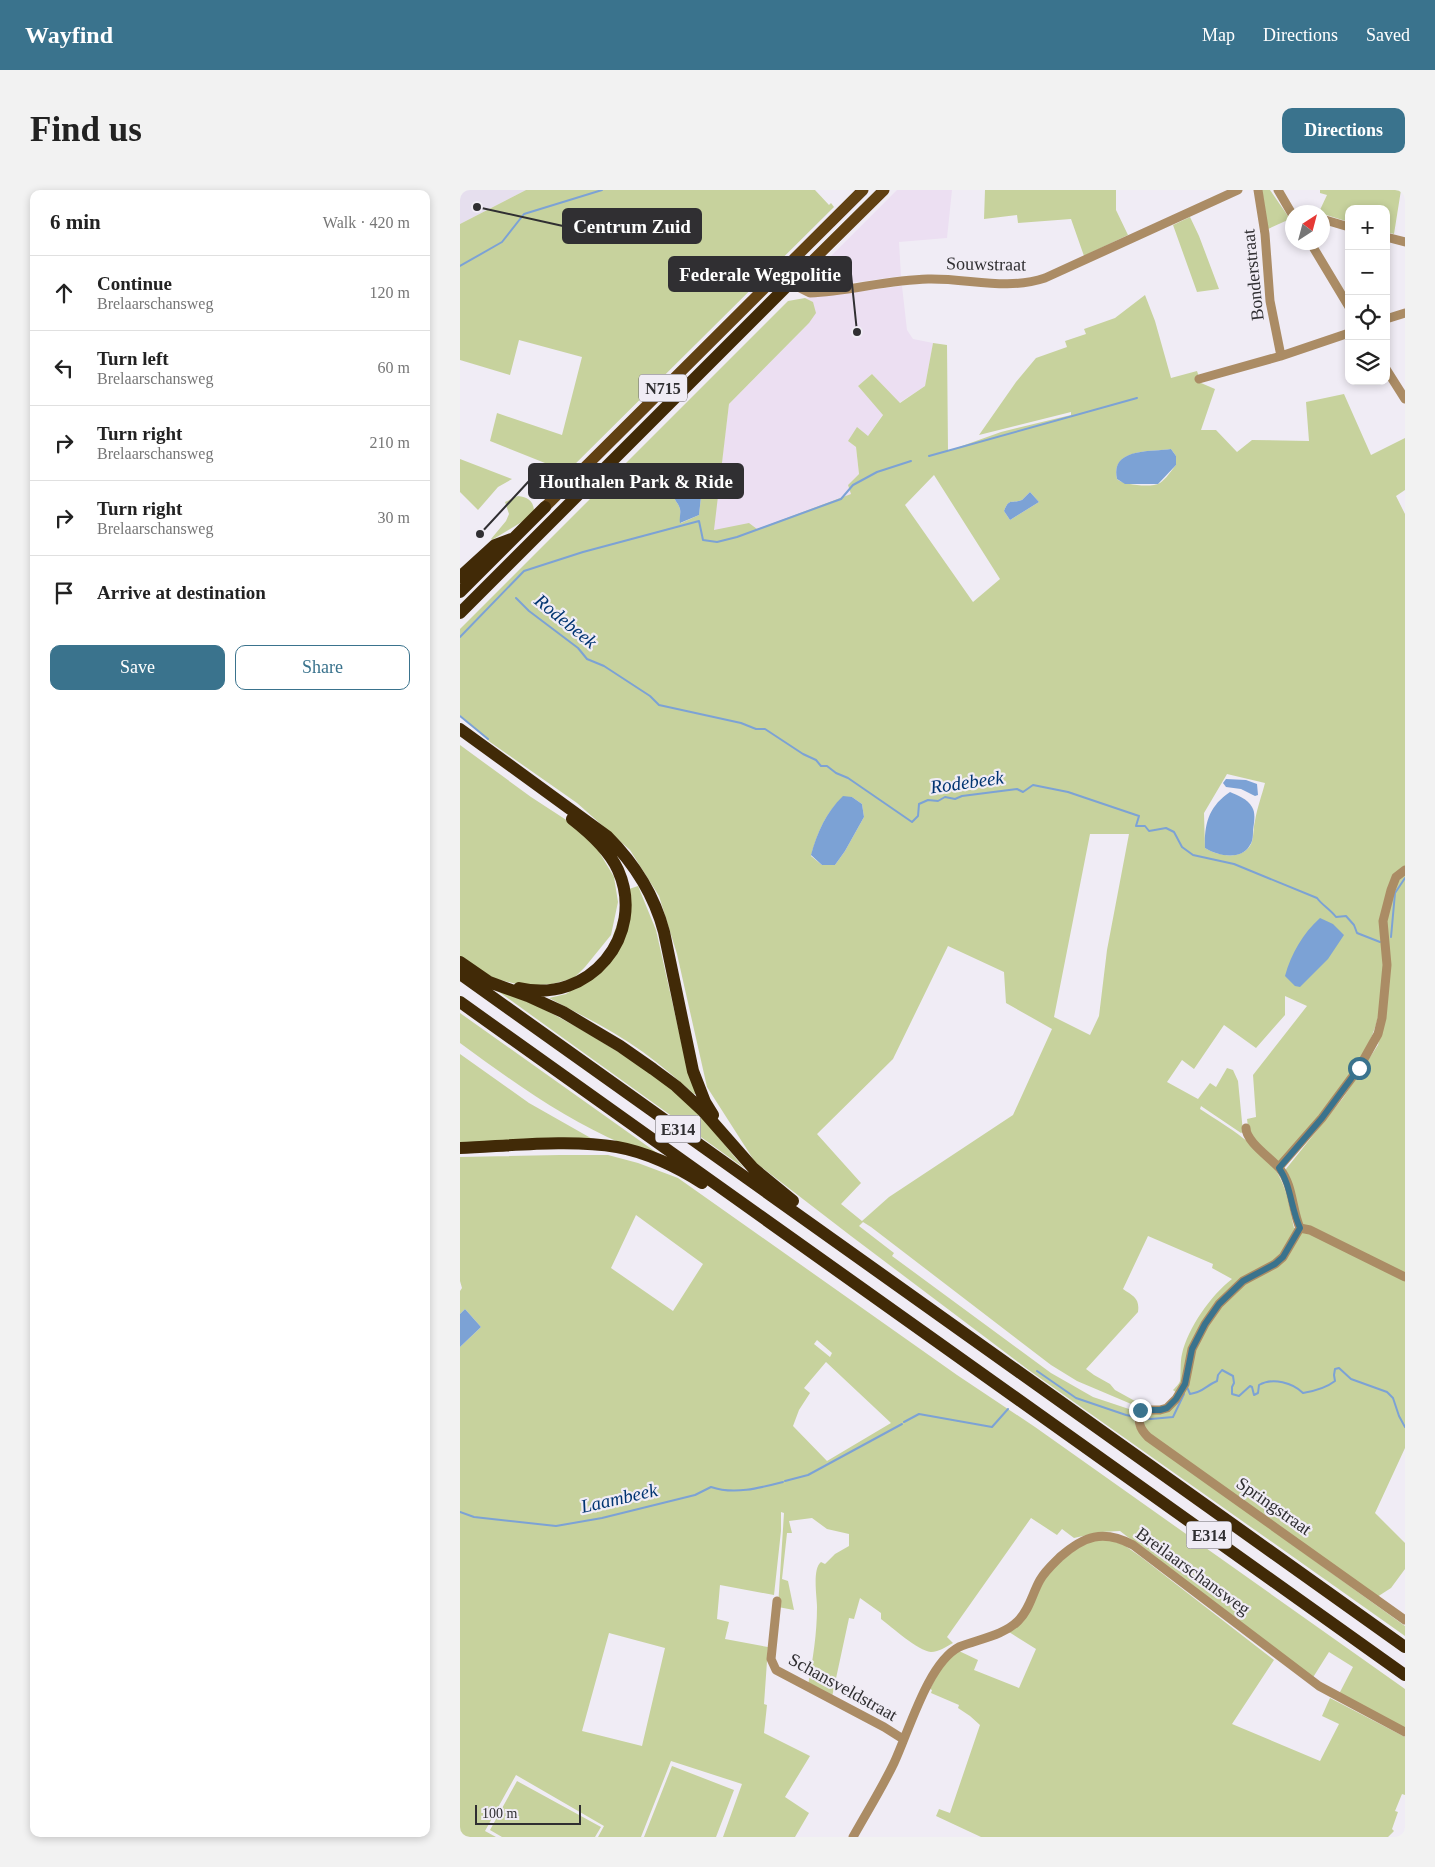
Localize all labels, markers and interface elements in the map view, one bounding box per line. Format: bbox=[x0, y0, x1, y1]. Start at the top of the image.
text: Wayfind bbox=[25, 22, 113, 48]
text: Map bbox=[1202, 25, 1235, 45]
text: Directions bbox=[1263, 25, 1338, 45]
text: Saved bbox=[1366, 25, 1410, 45]
button: Directions bbox=[1282, 108, 1405, 153]
text: Find us bbox=[30, 110, 142, 149]
north arrow bbox=[1285, 205, 1330, 250]
map controls bbox=[1345, 205, 1390, 385]
button: + bbox=[1345, 205, 1390, 250]
callout: Centrum Zuid bbox=[563, 209, 701, 243]
text: 6 min bbox=[50, 210, 101, 234]
text: Walk · 420 m bbox=[323, 214, 410, 231]
text: Centrum Zuid bbox=[573, 216, 691, 237]
street label: Bonderstraat bbox=[1238, 228, 1268, 322]
button: − bbox=[1345, 250, 1390, 295]
street label: Souwstraat bbox=[946, 253, 1026, 275]
callout: Federale Wegpolitie bbox=[669, 257, 851, 291]
text: Federale Wegpolitie bbox=[679, 264, 841, 285]
text: Continue bbox=[97, 273, 172, 294]
icon: ahead bbox=[50, 279, 78, 307]
text: 120 m bbox=[370, 284, 410, 301]
text: Brelaarschansweg bbox=[97, 295, 213, 312]
button: locate bbox=[1345, 295, 1390, 340]
button: layers bbox=[1345, 340, 1390, 385]
text: Turn left bbox=[97, 348, 169, 369]
icon: left bbox=[50, 354, 78, 382]
text: 60 m bbox=[378, 359, 410, 376]
text: Brelaarschansweg bbox=[97, 370, 213, 387]
road number: N715 bbox=[639, 374, 687, 402]
text: Turn right bbox=[97, 423, 182, 444]
icon: right bbox=[50, 429, 78, 457]
text: 210 m bbox=[370, 434, 410, 451]
text: Brelaarschansweg bbox=[97, 445, 213, 462]
callout: Houthalen Park & Ride bbox=[529, 464, 743, 498]
text: Houthalen Park & Ride bbox=[539, 471, 733, 492]
text: Turn right bbox=[97, 498, 182, 519]
icon: right bbox=[50, 504, 78, 532]
text: 30 m bbox=[378, 509, 410, 526]
text: Brelaarschansweg bbox=[97, 520, 213, 537]
icon: arrive bbox=[50, 579, 78, 607]
text: Arrive at destination bbox=[97, 582, 266, 603]
water label: Rodebeek bbox=[530, 589, 602, 653]
button: Save bbox=[50, 645, 225, 690]
button: Share bbox=[235, 645, 410, 690]
water label: Rodebeek bbox=[928, 766, 1006, 798]
route start bbox=[1348, 1057, 1371, 1080]
road number: E314 bbox=[656, 1116, 700, 1142]
route end bbox=[1129, 1399, 1152, 1422]
street label: Springstraat bbox=[1233, 1473, 1315, 1539]
water label: Laambeek bbox=[578, 1479, 660, 1517]
road number: E314 bbox=[1186, 1522, 1232, 1548]
street label: Breilaarschansweg bbox=[1132, 1523, 1254, 1619]
street label: Schansveldstraat bbox=[785, 1649, 901, 1725]
scale bar bbox=[475, 1802, 581, 1825]
text: 100 m bbox=[482, 1806, 517, 1821]

